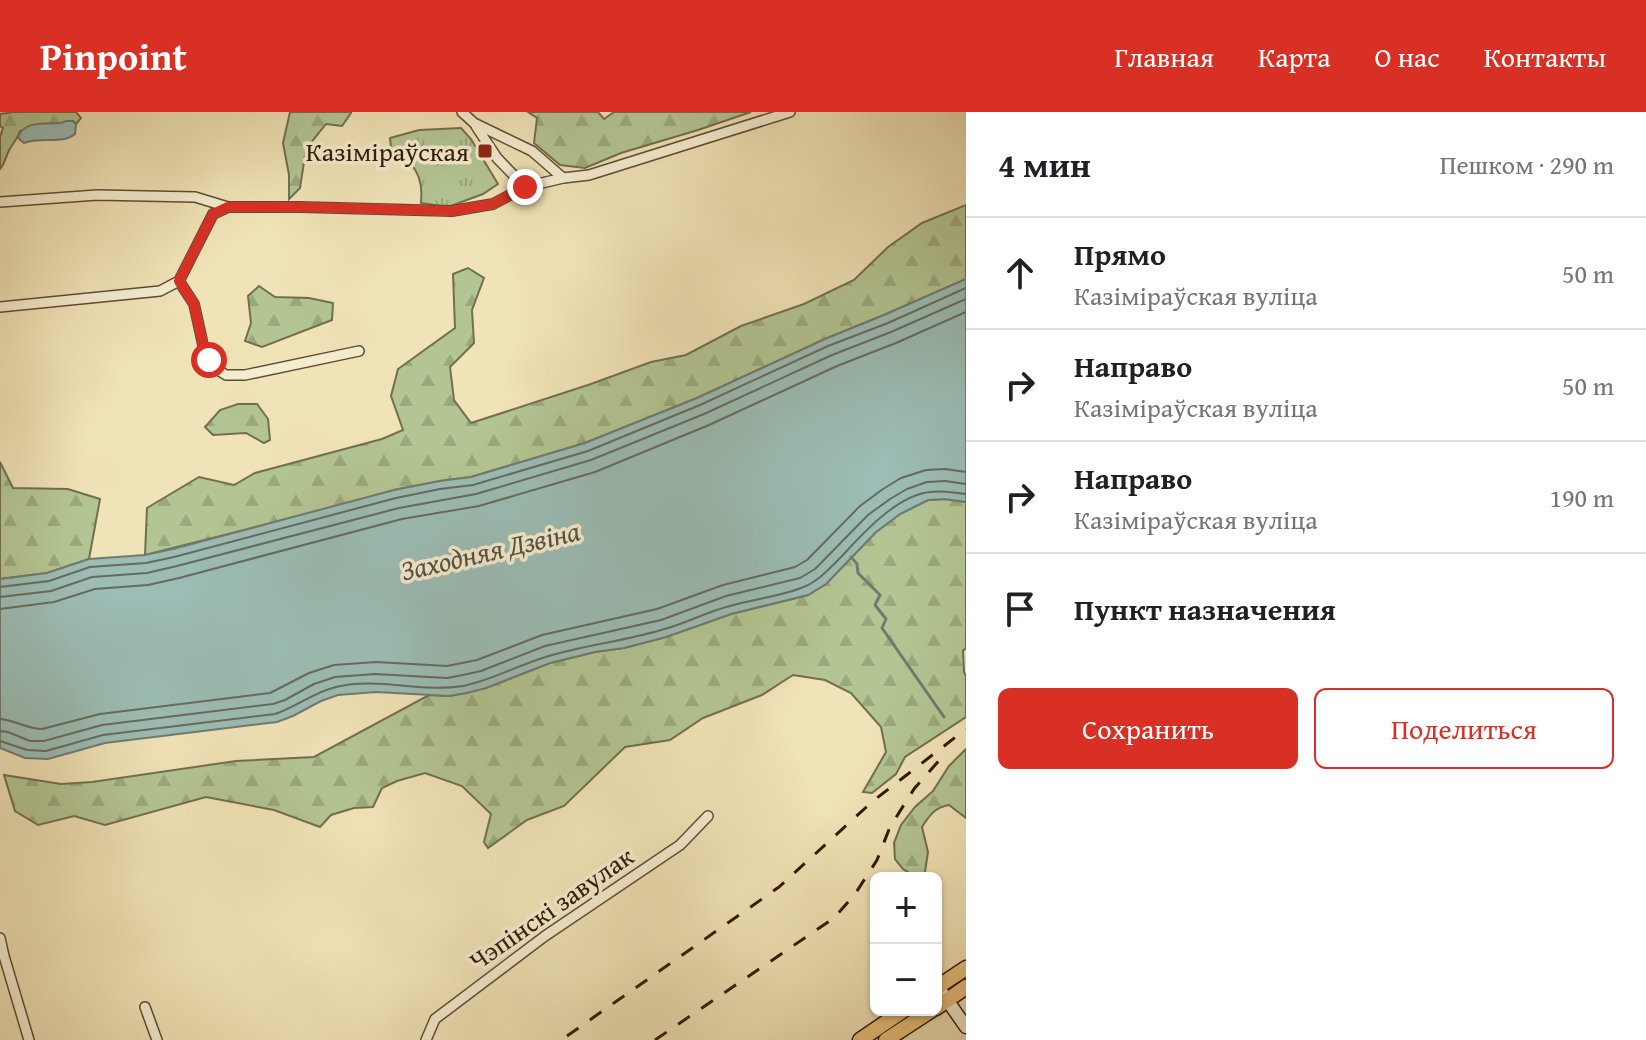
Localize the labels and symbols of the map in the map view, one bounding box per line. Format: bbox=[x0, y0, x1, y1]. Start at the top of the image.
place label: Казіміраўская bbox=[306, 132, 469, 171]
marker: Казіміраўская bbox=[476, 142, 494, 160]
route end bbox=[507, 169, 543, 205]
route start bbox=[191, 342, 227, 378]
water label: Заходняя Дзвіна bbox=[396, 509, 584, 591]
street label: Чэпінскі завулак bbox=[461, 836, 642, 979]

